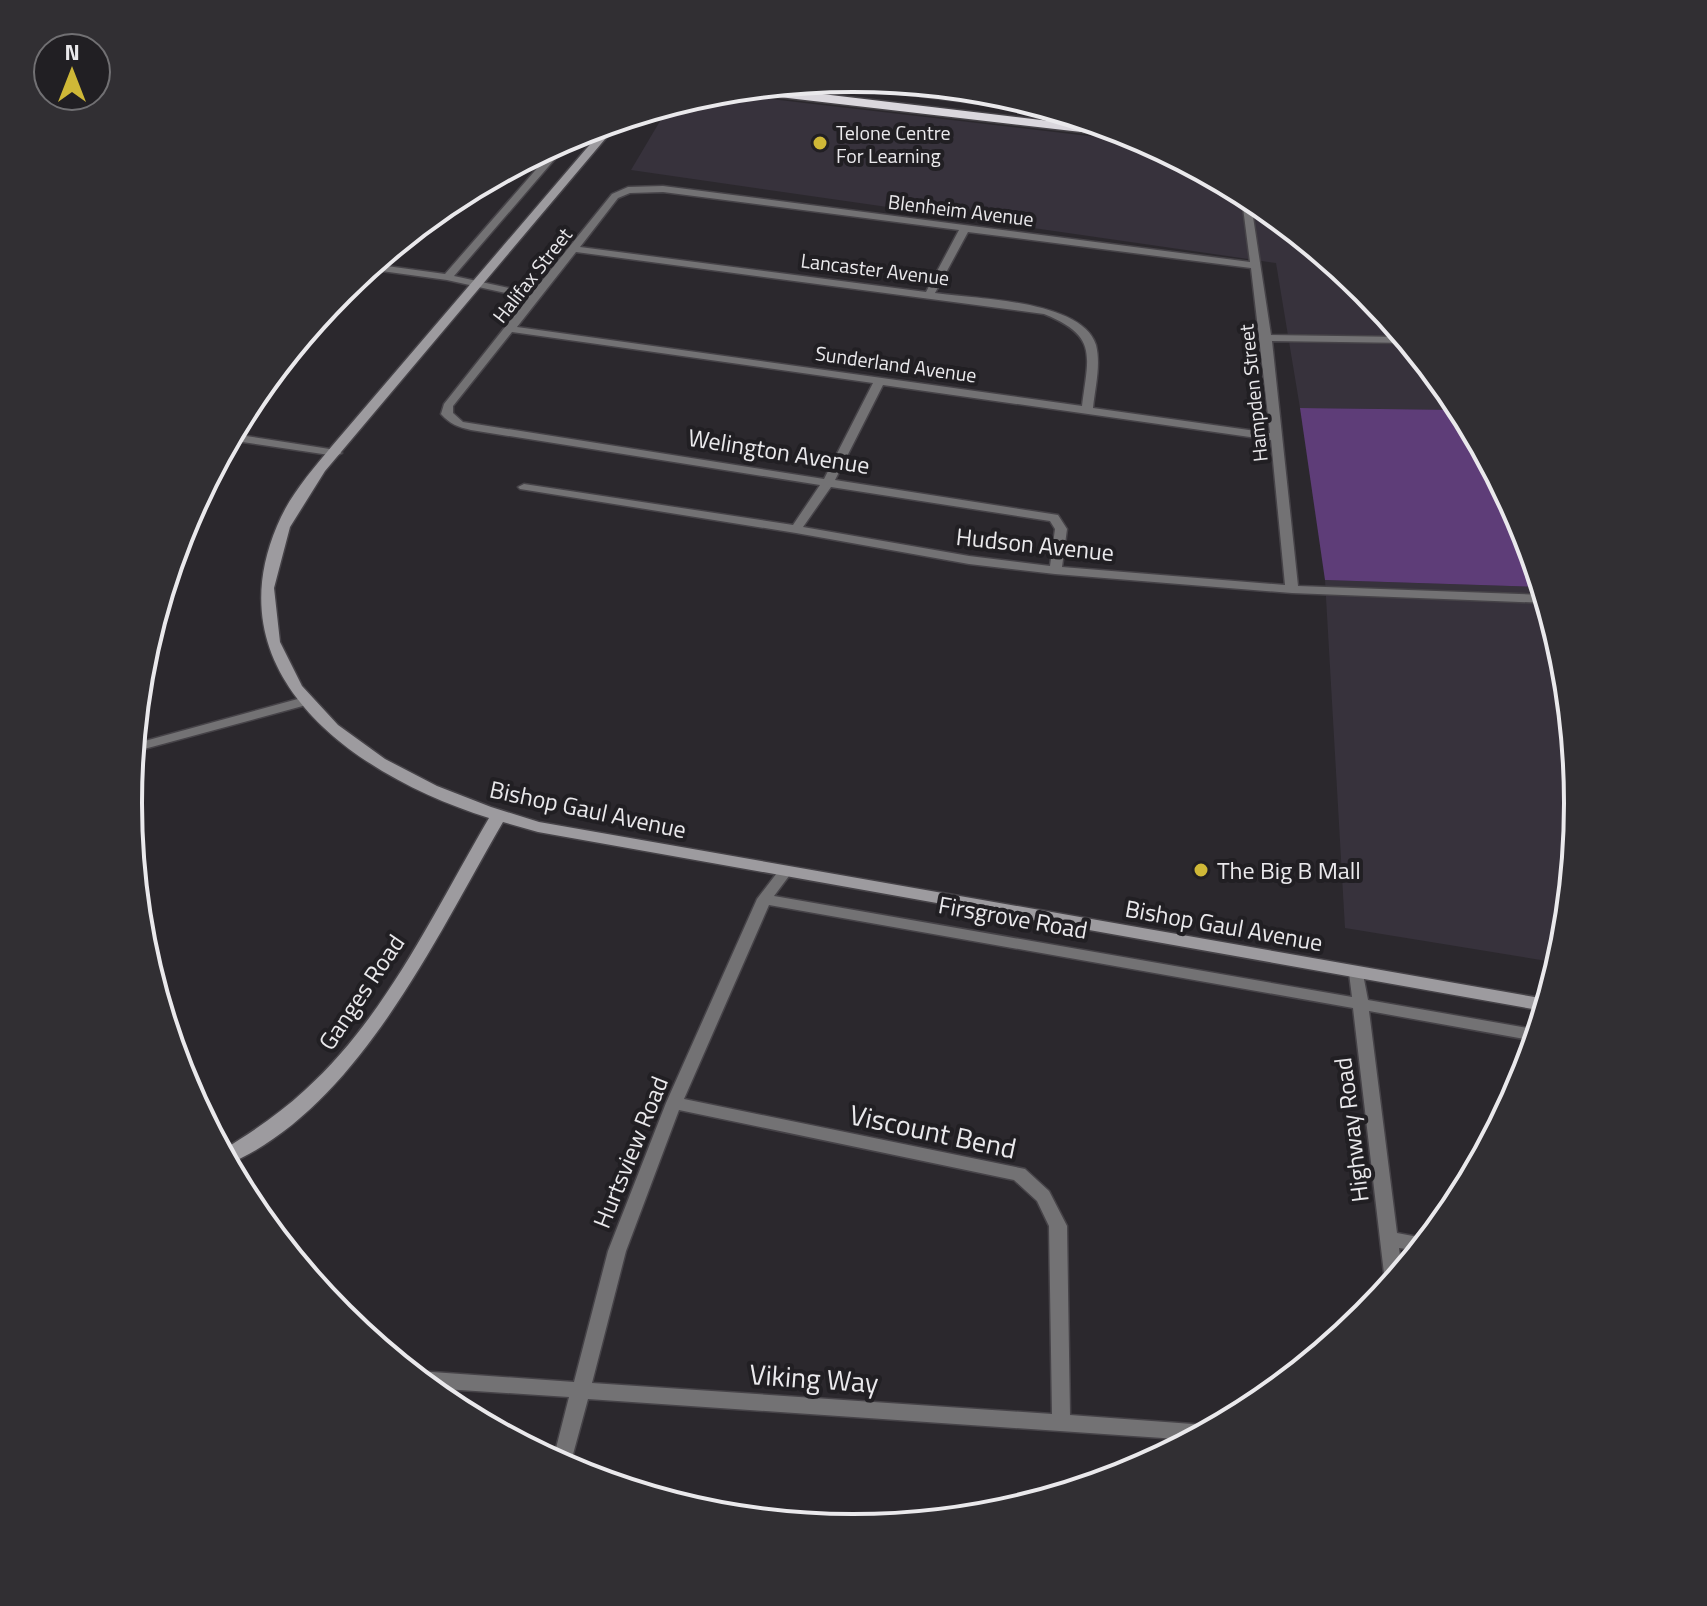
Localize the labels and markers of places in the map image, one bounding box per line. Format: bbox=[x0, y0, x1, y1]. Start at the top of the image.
place label: Telone Centre For Learning bbox=[836, 117, 951, 171]
marker: Telone Centre For Learning bbox=[811, 134, 829, 152]
place label: The Big B Mall bbox=[1217, 852, 1361, 888]
marker: The Big B Mall bbox=[1192, 861, 1210, 879]

